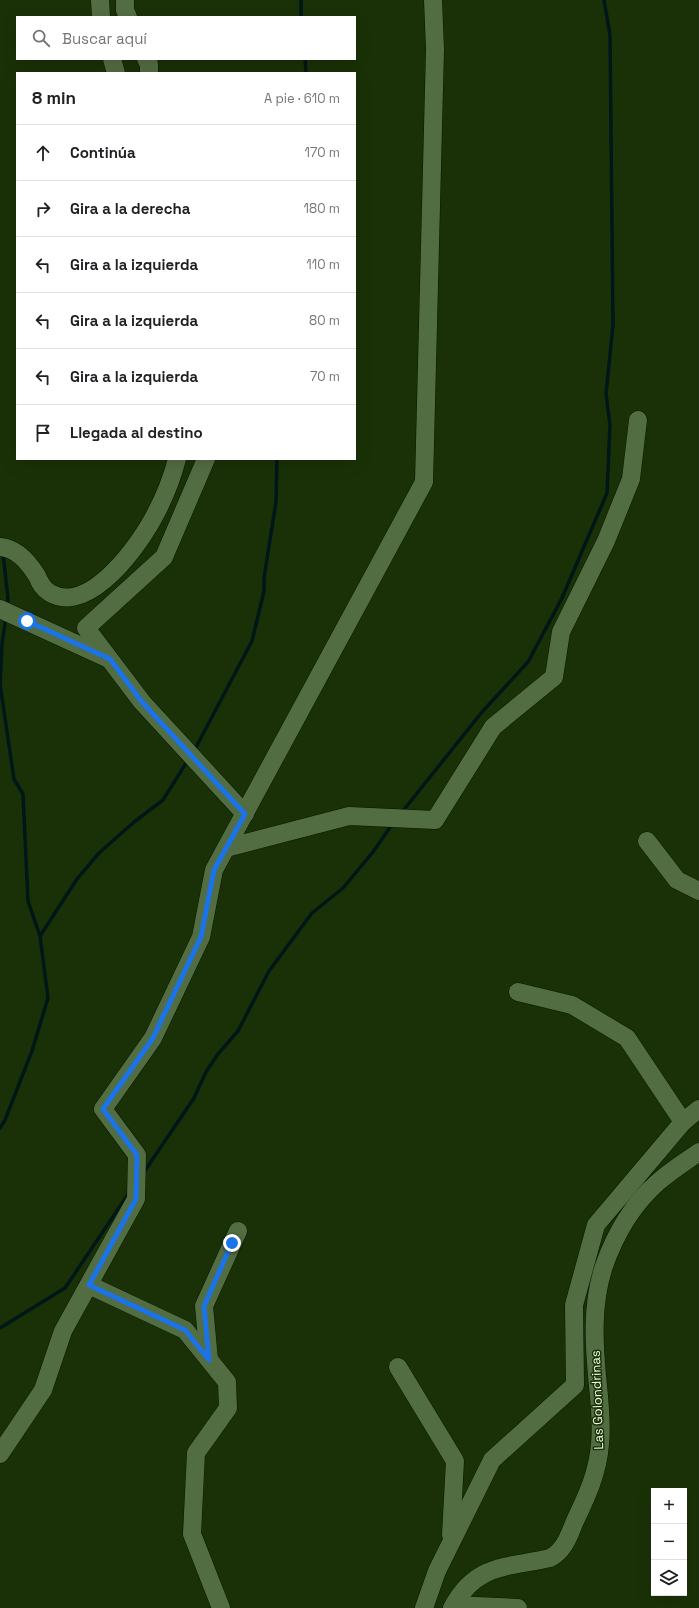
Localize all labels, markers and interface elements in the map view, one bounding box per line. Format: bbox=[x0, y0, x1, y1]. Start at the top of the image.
search box bbox=[16, 16, 356, 60]
icon: search bbox=[30, 27, 52, 49]
text: Buscar aquí bbox=[62, 29, 147, 48]
text: 8 min bbox=[32, 87, 76, 109]
text: A pie · 610 m bbox=[264, 90, 340, 107]
icon: ahead bbox=[32, 142, 54, 164]
text: Continúa bbox=[70, 143, 136, 162]
text: 170 m bbox=[304, 144, 340, 161]
icon: right bbox=[32, 198, 54, 220]
text: Gira a la derecha bbox=[70, 199, 190, 218]
text: 180 m bbox=[304, 200, 340, 217]
icon: left bbox=[32, 254, 54, 276]
text: Gira a la izquierda bbox=[70, 255, 198, 274]
text: 110 m bbox=[306, 256, 340, 273]
icon: left bbox=[32, 310, 54, 332]
text: Gira a la izquierda bbox=[70, 311, 198, 330]
text: 80 m bbox=[309, 312, 340, 329]
icon: left bbox=[32, 366, 54, 388]
text: Gira a la izquierda bbox=[70, 367, 198, 386]
text: 70 m bbox=[310, 368, 340, 385]
icon: arrive bbox=[32, 422, 54, 444]
text: Llegada al destino bbox=[70, 423, 203, 442]
route start bbox=[18, 612, 36, 630]
route end bbox=[223, 1234, 241, 1252]
street label: Las Golondrinas bbox=[587, 1350, 607, 1450]
map controls bbox=[651, 1488, 687, 1596]
button: + bbox=[651, 1488, 687, 1524]
button: − bbox=[651, 1524, 687, 1560]
button: layers bbox=[651, 1560, 687, 1596]

